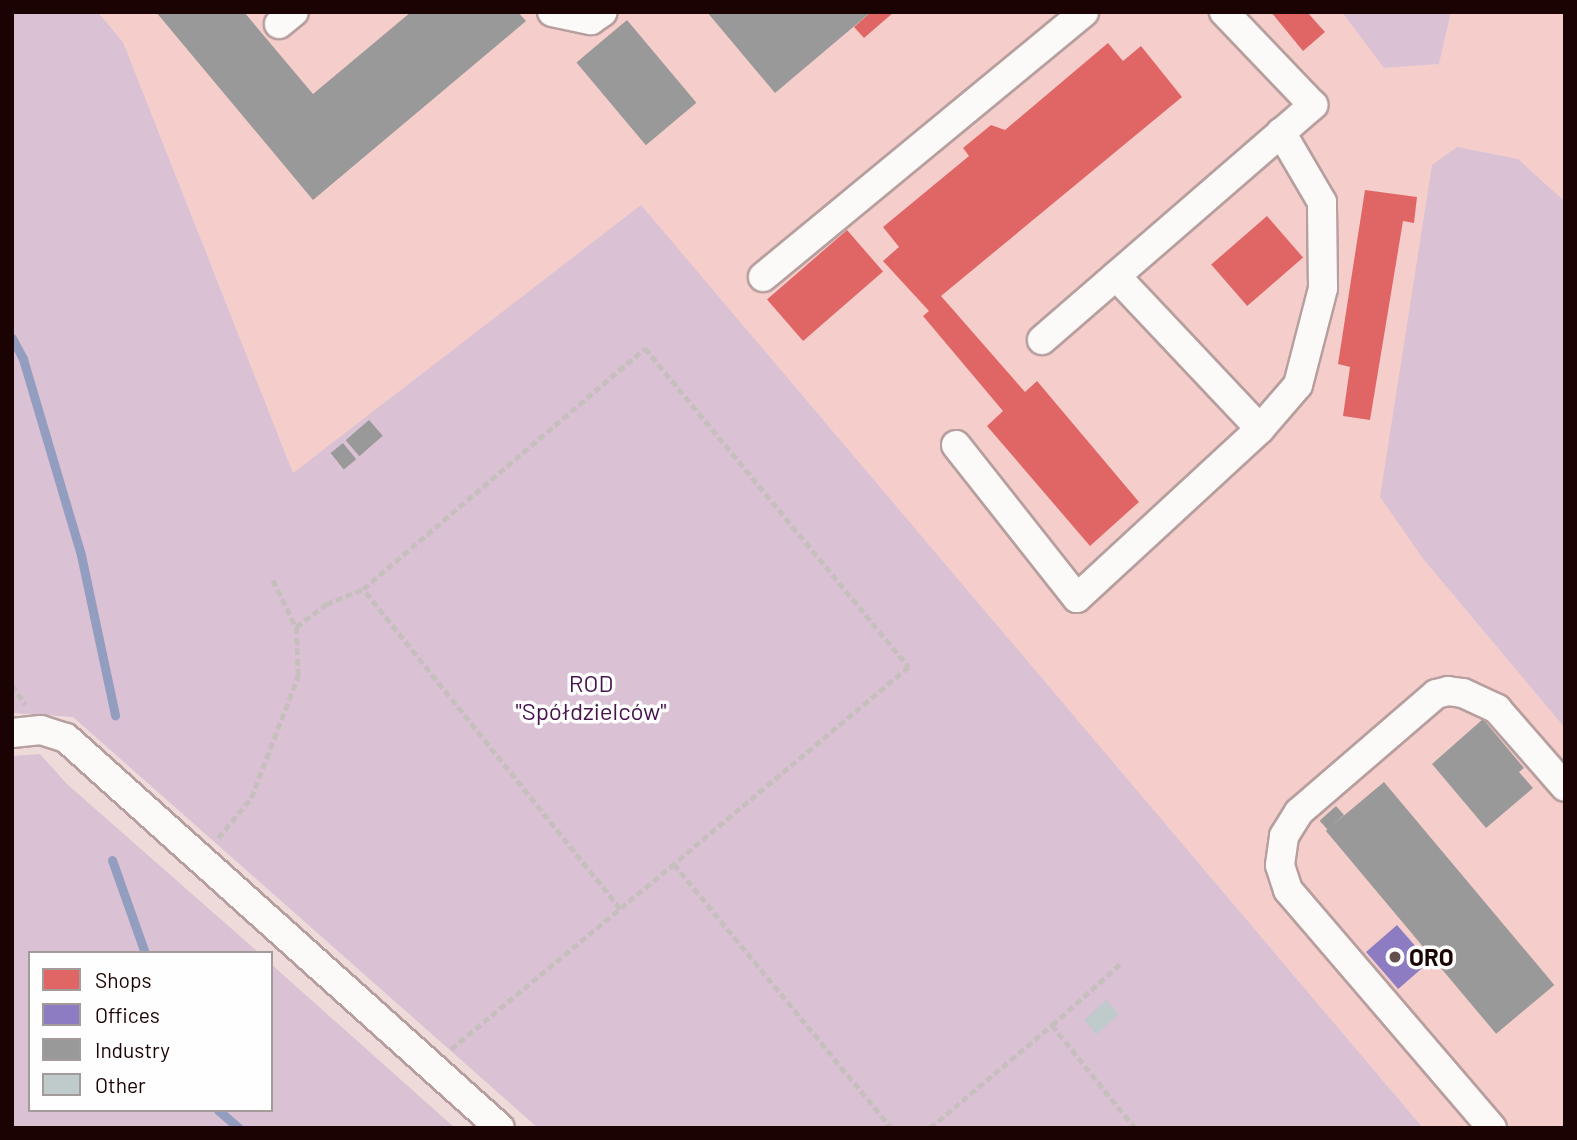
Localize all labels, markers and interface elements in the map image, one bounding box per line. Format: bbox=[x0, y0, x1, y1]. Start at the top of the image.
park label: ROD "Spółdzielców" bbox=[515, 669, 667, 725]
place label: ORO bbox=[1409, 943, 1454, 971]
marker: ORO bbox=[1387, 949, 1403, 965]
legend bbox=[28, 951, 273, 1112]
text: Shops bbox=[95, 967, 152, 992]
text: Offices bbox=[95, 1002, 160, 1027]
text: Industry bbox=[95, 1037, 170, 1062]
text: Other bbox=[95, 1072, 146, 1097]

